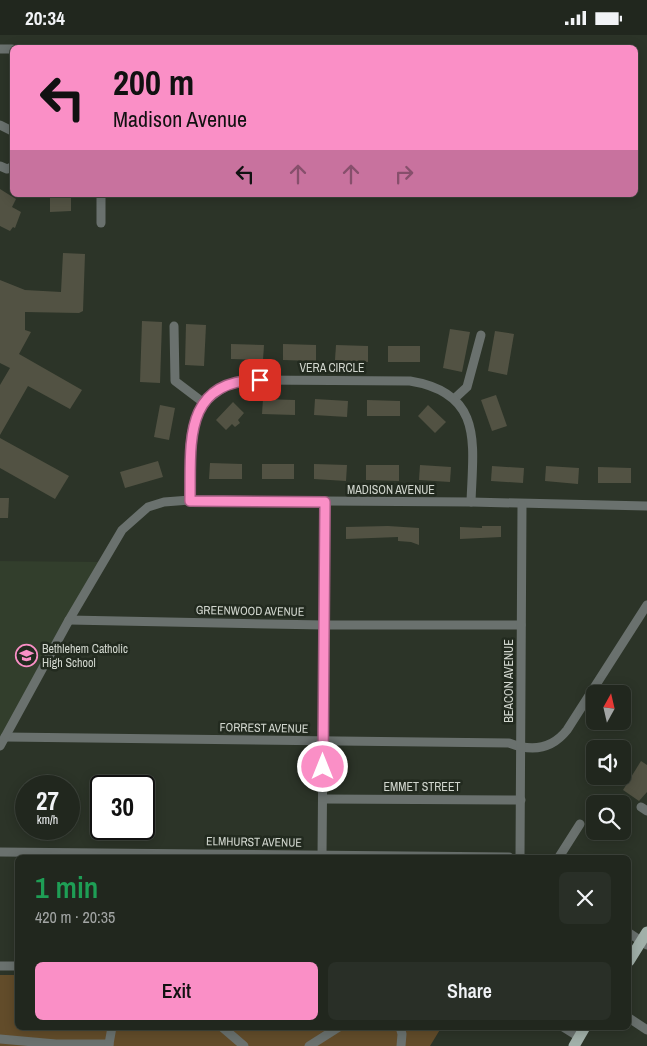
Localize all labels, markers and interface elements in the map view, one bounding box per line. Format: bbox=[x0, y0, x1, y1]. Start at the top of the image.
text: 20:34 bbox=[25, 5, 65, 31]
text: 200 m bbox=[113, 59, 194, 106]
icon: left bbox=[30, 65, 95, 130]
text: Madison Avenue bbox=[113, 104, 247, 134]
icon: left bbox=[231, 160, 259, 188]
icon: ahead bbox=[284, 160, 312, 188]
icon: ahead bbox=[337, 160, 365, 188]
icon: right bbox=[390, 160, 418, 188]
pin bbox=[239, 359, 281, 401]
street label: VERA CIRCLE bbox=[299, 360, 365, 376]
icon: arrive bbox=[246, 366, 274, 394]
street label: MADISON AVENUE bbox=[347, 482, 435, 498]
street label: GREENWOOD AVENUE bbox=[196, 602, 304, 620]
street label: BEACON AVENUE bbox=[501, 639, 517, 723]
place label: Bethlehem Catholic High School bbox=[42, 641, 128, 671]
school or university icon: Bethlehem Catholic High School bbox=[14, 644, 38, 668]
north arrow bbox=[586, 685, 631, 730]
map controls bbox=[586, 685, 631, 840]
street label: FORREST AVENUE bbox=[219, 719, 309, 737]
position arrow bbox=[296, 740, 348, 792]
button: sound bbox=[586, 740, 631, 785]
speed limit sign: 30 bbox=[90, 775, 155, 840]
street label: EMMET STREET bbox=[384, 779, 460, 795]
text: 27 bbox=[36, 784, 59, 818]
button: search bbox=[586, 795, 631, 840]
text: km/h bbox=[37, 812, 58, 828]
street label: ELMHURST AVENUE bbox=[206, 833, 302, 851]
text: 1 min bbox=[35, 867, 98, 907]
button: close bbox=[559, 872, 611, 924]
text: 420 m · 20:35 bbox=[35, 906, 115, 928]
button: Exit bbox=[35, 962, 318, 1020]
button: Share bbox=[328, 962, 611, 1020]

